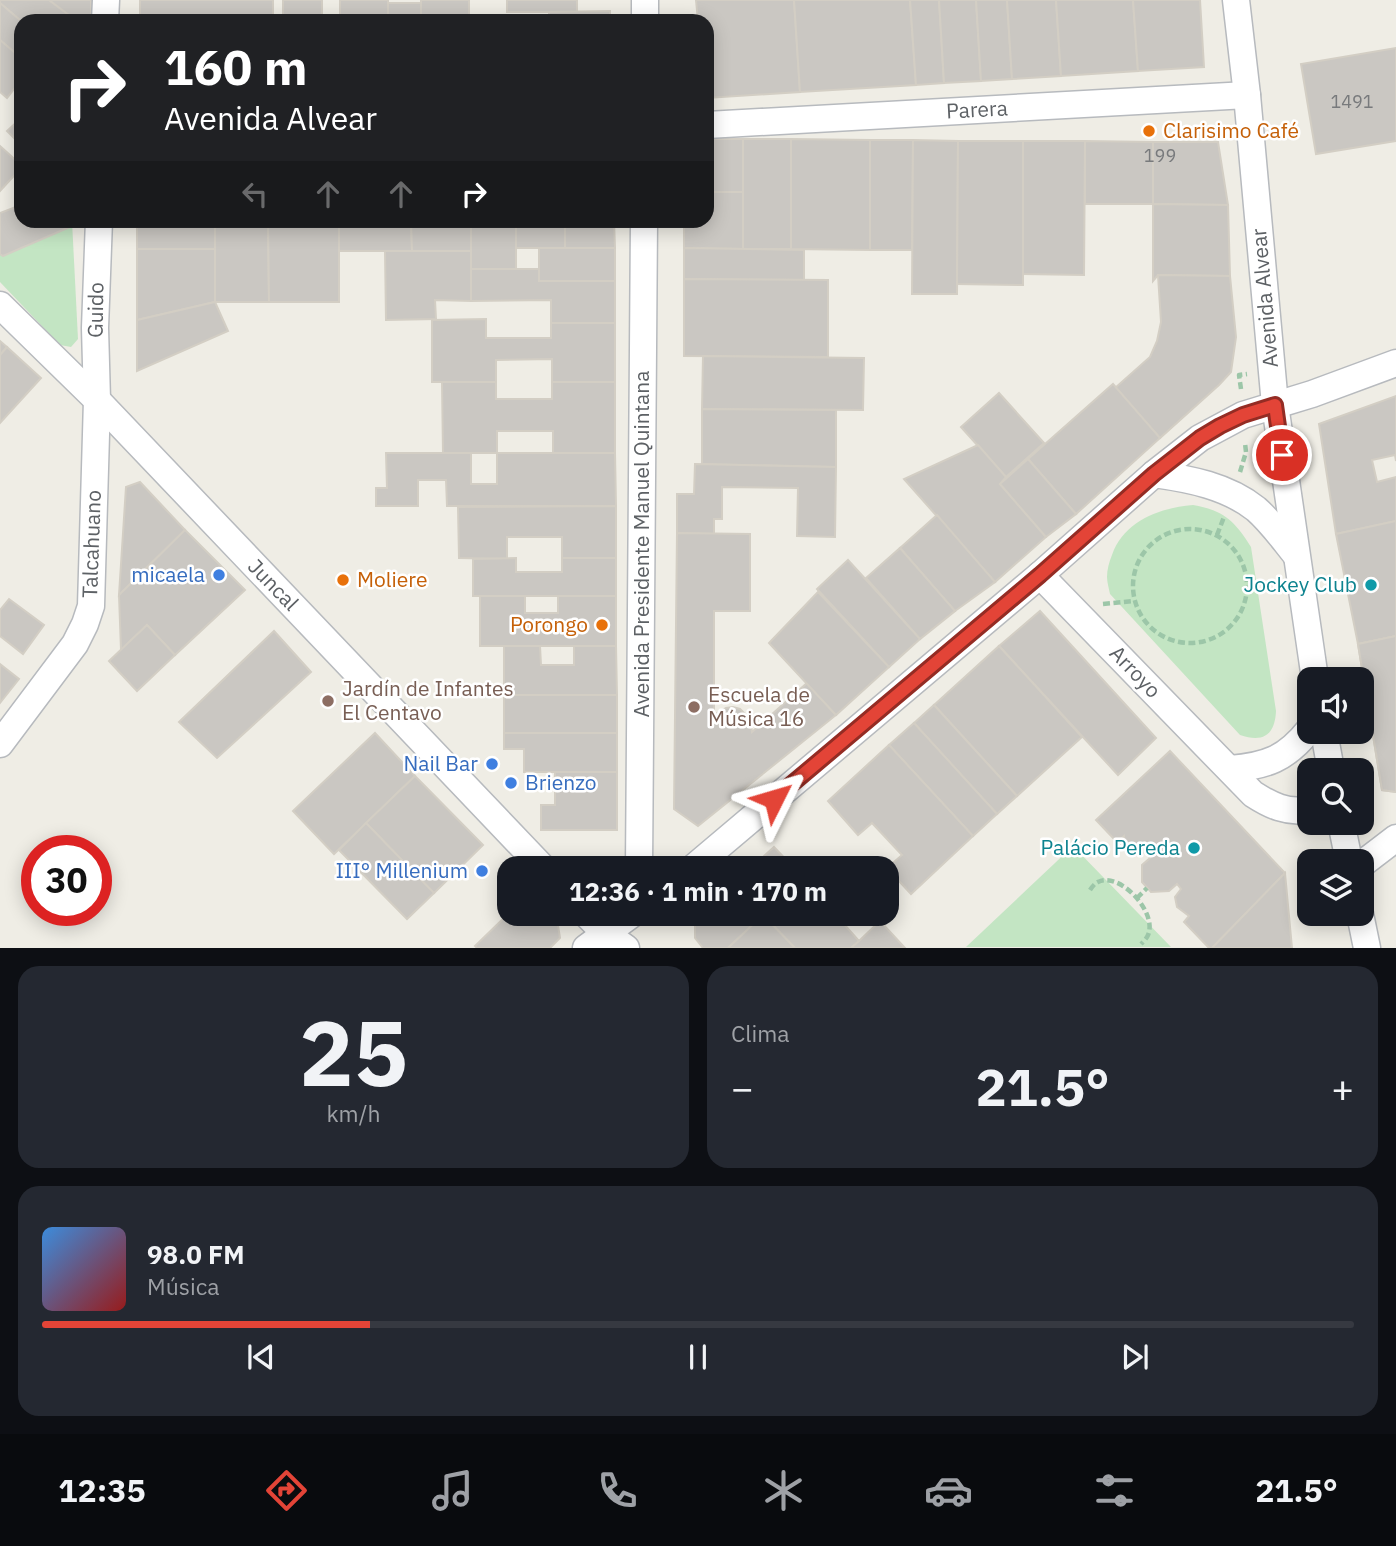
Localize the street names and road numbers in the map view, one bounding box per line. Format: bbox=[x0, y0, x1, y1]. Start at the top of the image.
street label: Parera bbox=[945, 93, 1008, 125]
street label: Avenida Alvear bbox=[1244, 227, 1284, 369]
street label: Guido bbox=[81, 282, 109, 338]
street label: Avenida Presidente Manuel Quintana bbox=[627, 371, 655, 717]
street label: Talcahuano bbox=[75, 490, 107, 598]
street label: Juncal bbox=[242, 552, 306, 617]
street label: Arroyo bbox=[1104, 639, 1168, 704]

